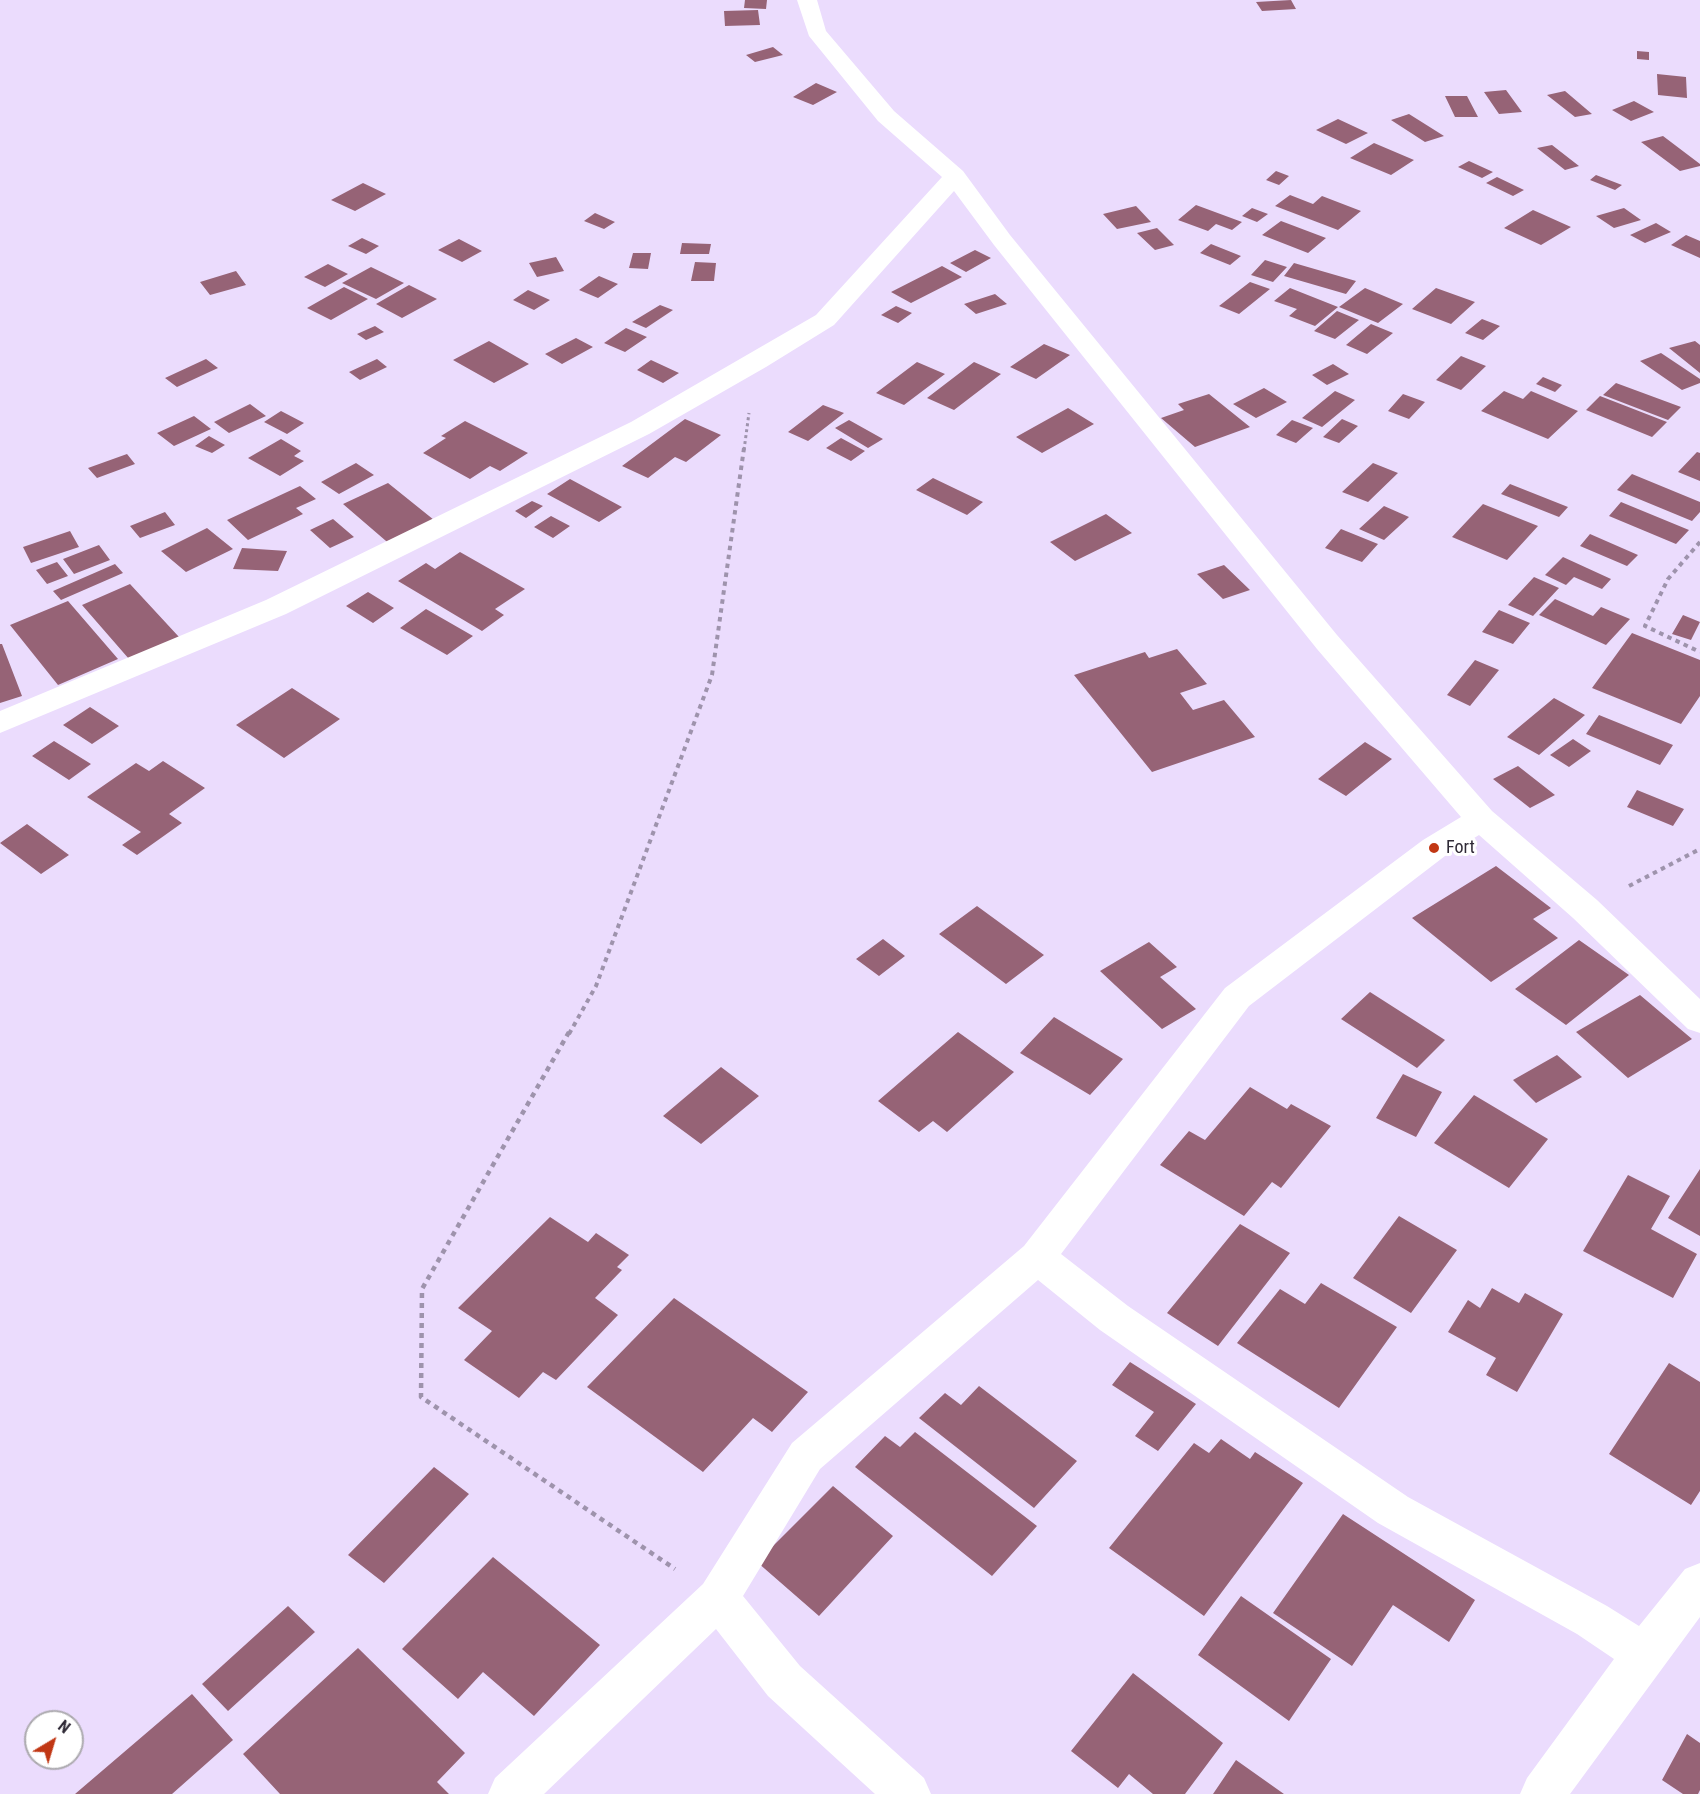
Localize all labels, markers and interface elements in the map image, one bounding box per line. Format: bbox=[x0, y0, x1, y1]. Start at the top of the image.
place label: Fort bbox=[1446, 837, 1475, 859]
marker: Fort bbox=[1427, 841, 1441, 855]
north arrow bbox=[24, 1710, 84, 1770]
text: N bbox=[54, 1716, 74, 1737]

